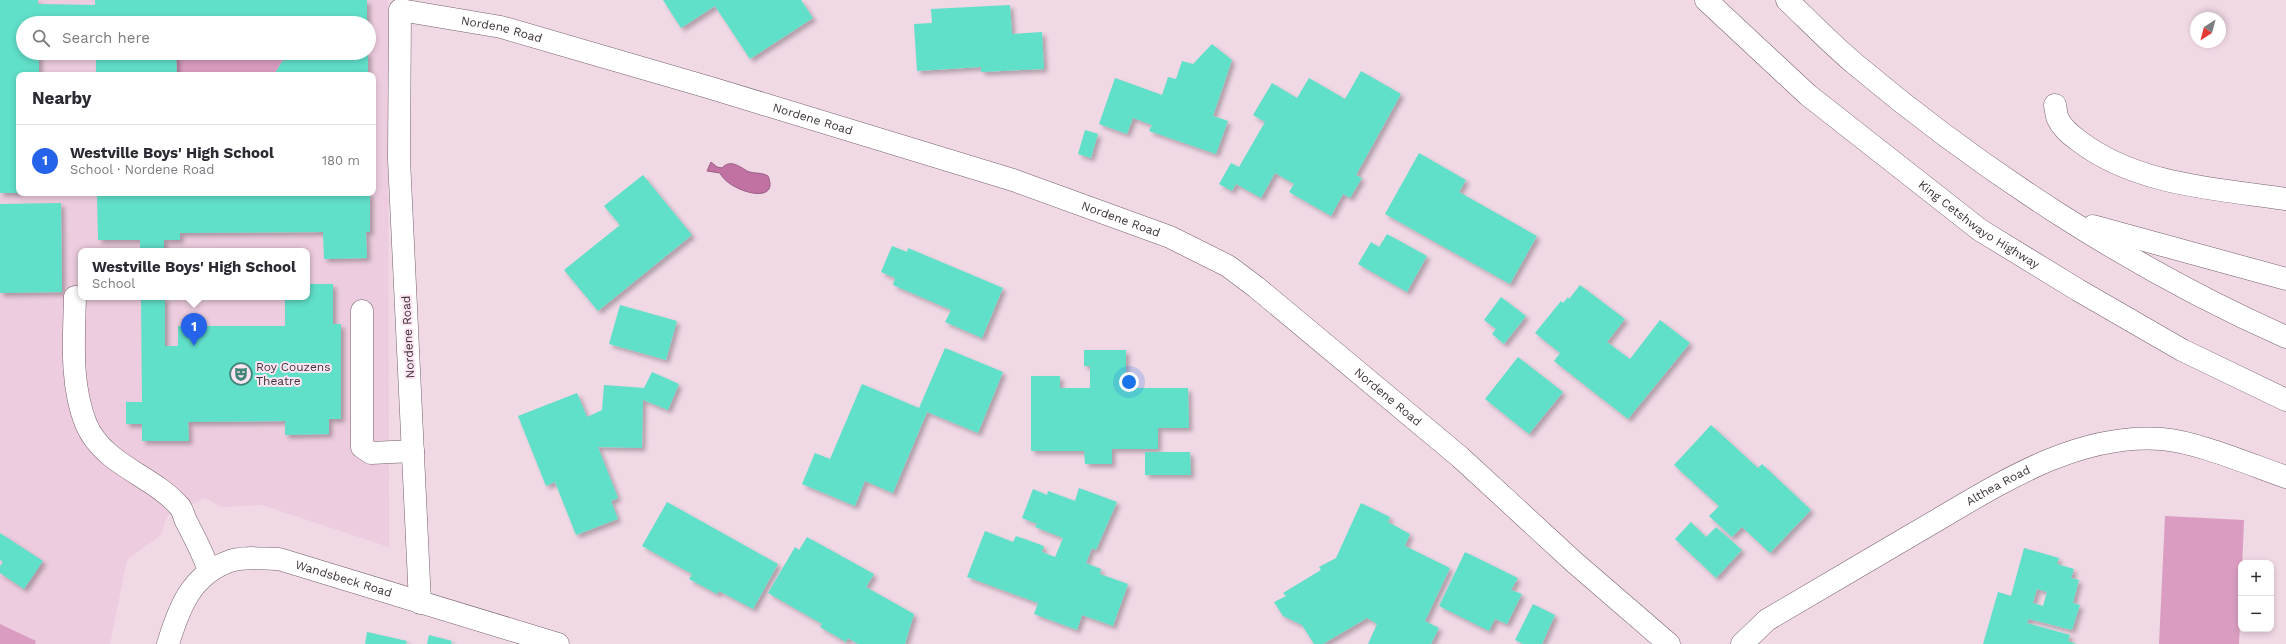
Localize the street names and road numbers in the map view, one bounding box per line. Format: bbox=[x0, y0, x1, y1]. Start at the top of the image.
street label: Nordene Road bbox=[460, 13, 544, 46]
street label: Nordene Road bbox=[771, 100, 854, 138]
street label: King Cetshwayo Highway bbox=[1916, 177, 2043, 272]
street label: Nordene Road bbox=[1079, 198, 1162, 240]
street label: Nordene Road bbox=[399, 295, 417, 379]
street label: Nordene Road bbox=[1352, 365, 1424, 429]
street label: Althea Road bbox=[1963, 463, 2032, 508]
street label: Wandsbeck Road bbox=[294, 557, 394, 600]

